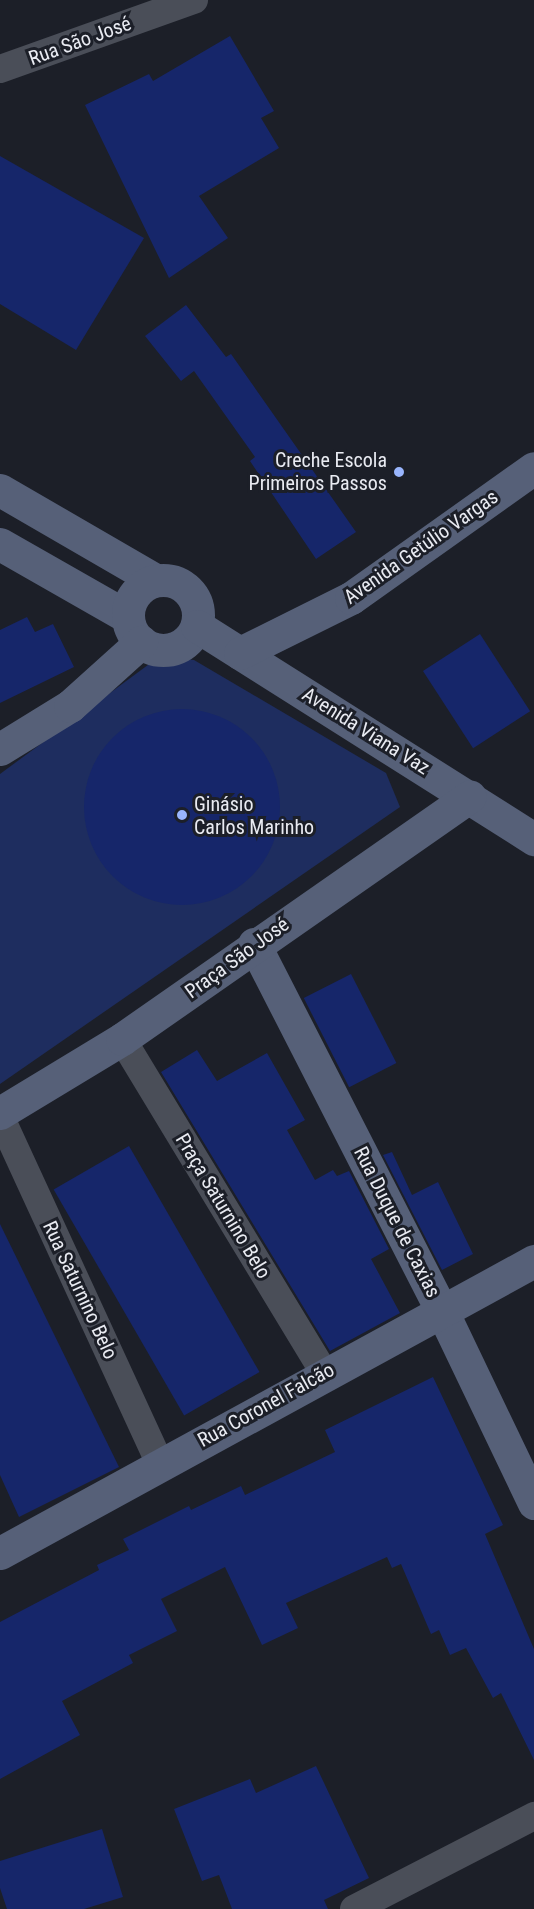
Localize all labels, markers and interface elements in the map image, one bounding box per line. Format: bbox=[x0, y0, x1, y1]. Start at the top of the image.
street label: Rua São José bbox=[26, 11, 134, 71]
place label: Creche Escola Primeiros Passos bbox=[249, 448, 387, 495]
marker: Creche Escola Primeiros Passos bbox=[392, 465, 406, 479]
street label: Avenida Getúlio Vargas bbox=[339, 485, 503, 609]
street label: Avenida Viana Vaz bbox=[298, 682, 434, 780]
place label: Ginásio Carlos Marinho bbox=[194, 792, 314, 839]
marker: Ginásio Carlos Marinho bbox=[175, 808, 189, 822]
street label: Praça São José bbox=[180, 912, 294, 1004]
street label: Praça Saturnino Belo bbox=[170, 1129, 276, 1283]
street label: Rua Duque de Caxias bbox=[349, 1143, 445, 1301]
street label: Rua Saturnino Belo bbox=[38, 1217, 122, 1363]
street label: Rua Coronel Falcão bbox=[194, 1358, 338, 1452]

